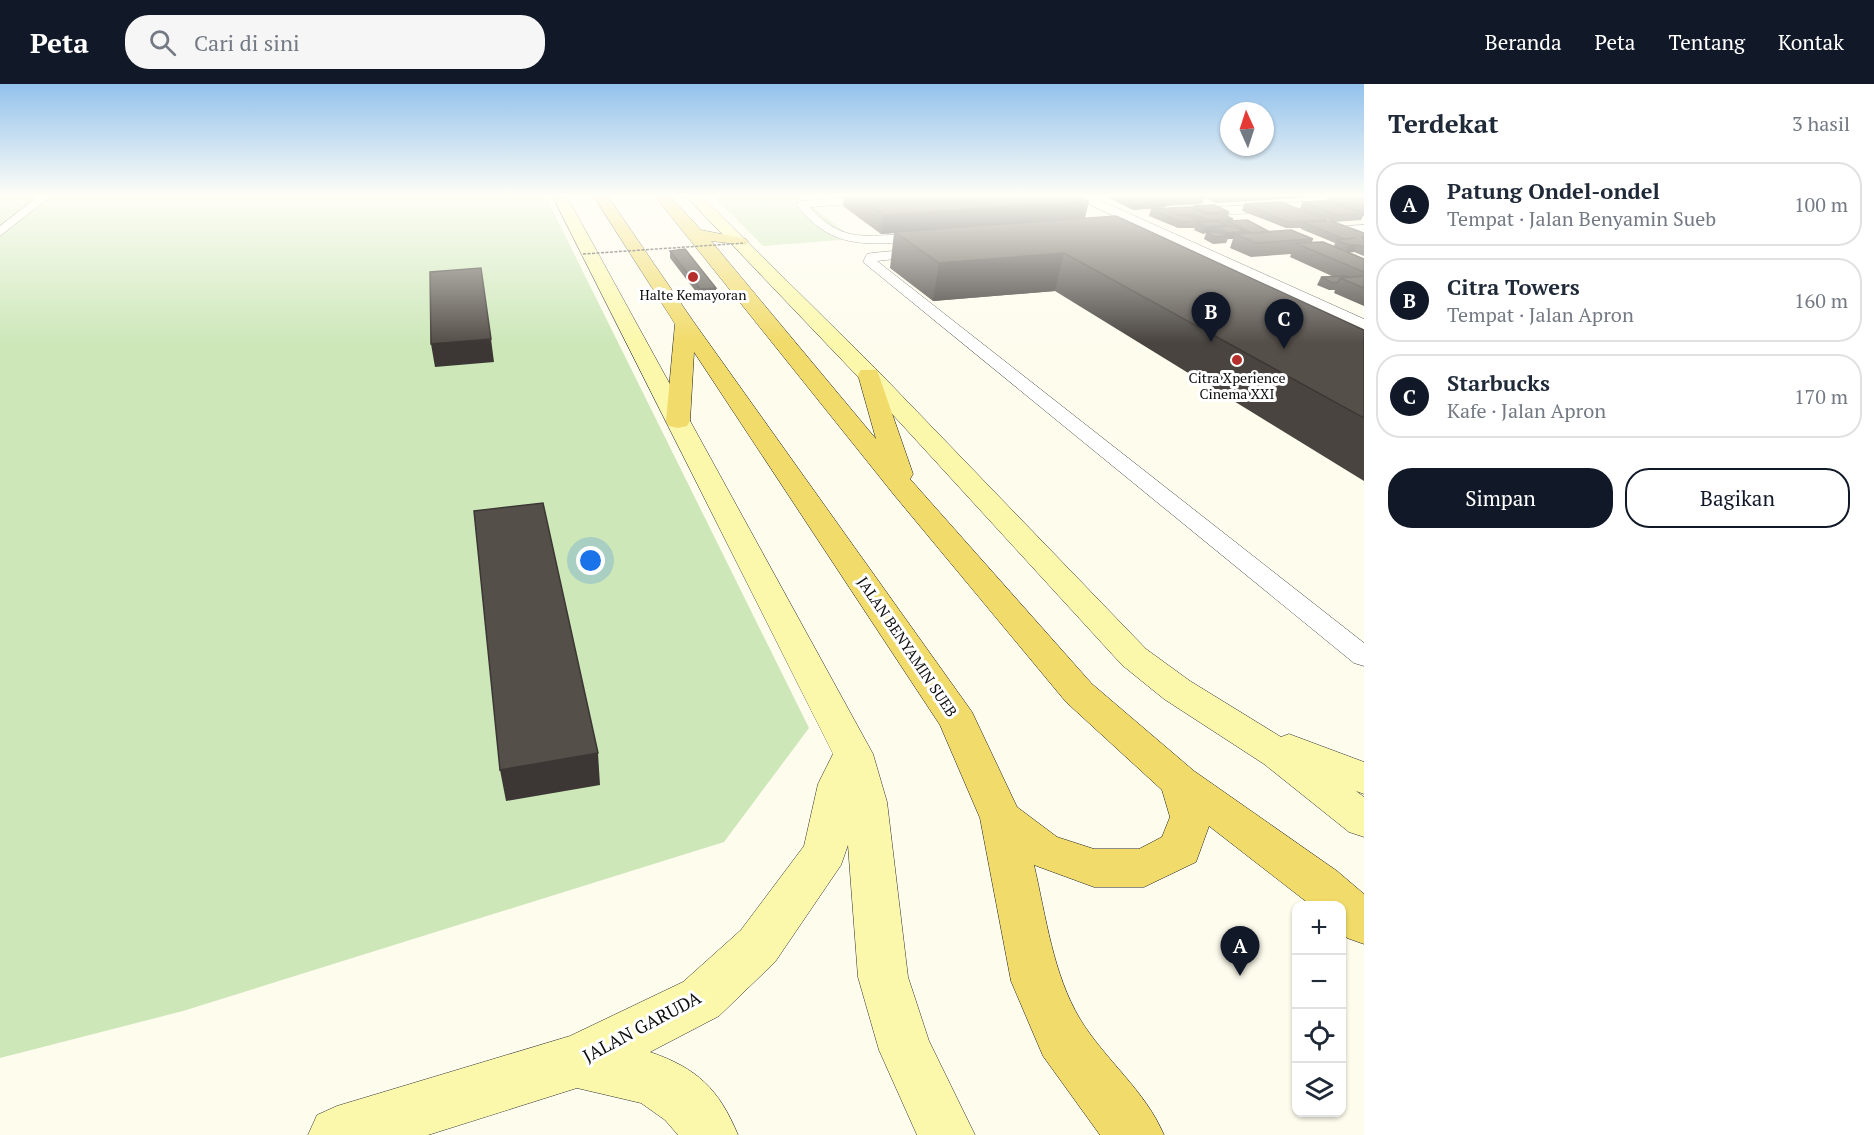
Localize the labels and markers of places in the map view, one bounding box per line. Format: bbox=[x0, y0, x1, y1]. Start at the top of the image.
marker: Halte Kemayoran bbox=[686, 270, 700, 284]
place label: Halte Kemayoran bbox=[639, 285, 747, 304]
pin: B bbox=[1192, 292, 1230, 342]
pin: C bbox=[1264, 300, 1304, 349]
marker: Citra Xperience Cinema XXI bbox=[1230, 353, 1244, 367]
place label: Citra Xperience Cinema XXI bbox=[1189, 368, 1285, 403]
pin: A bbox=[1220, 926, 1260, 976]

